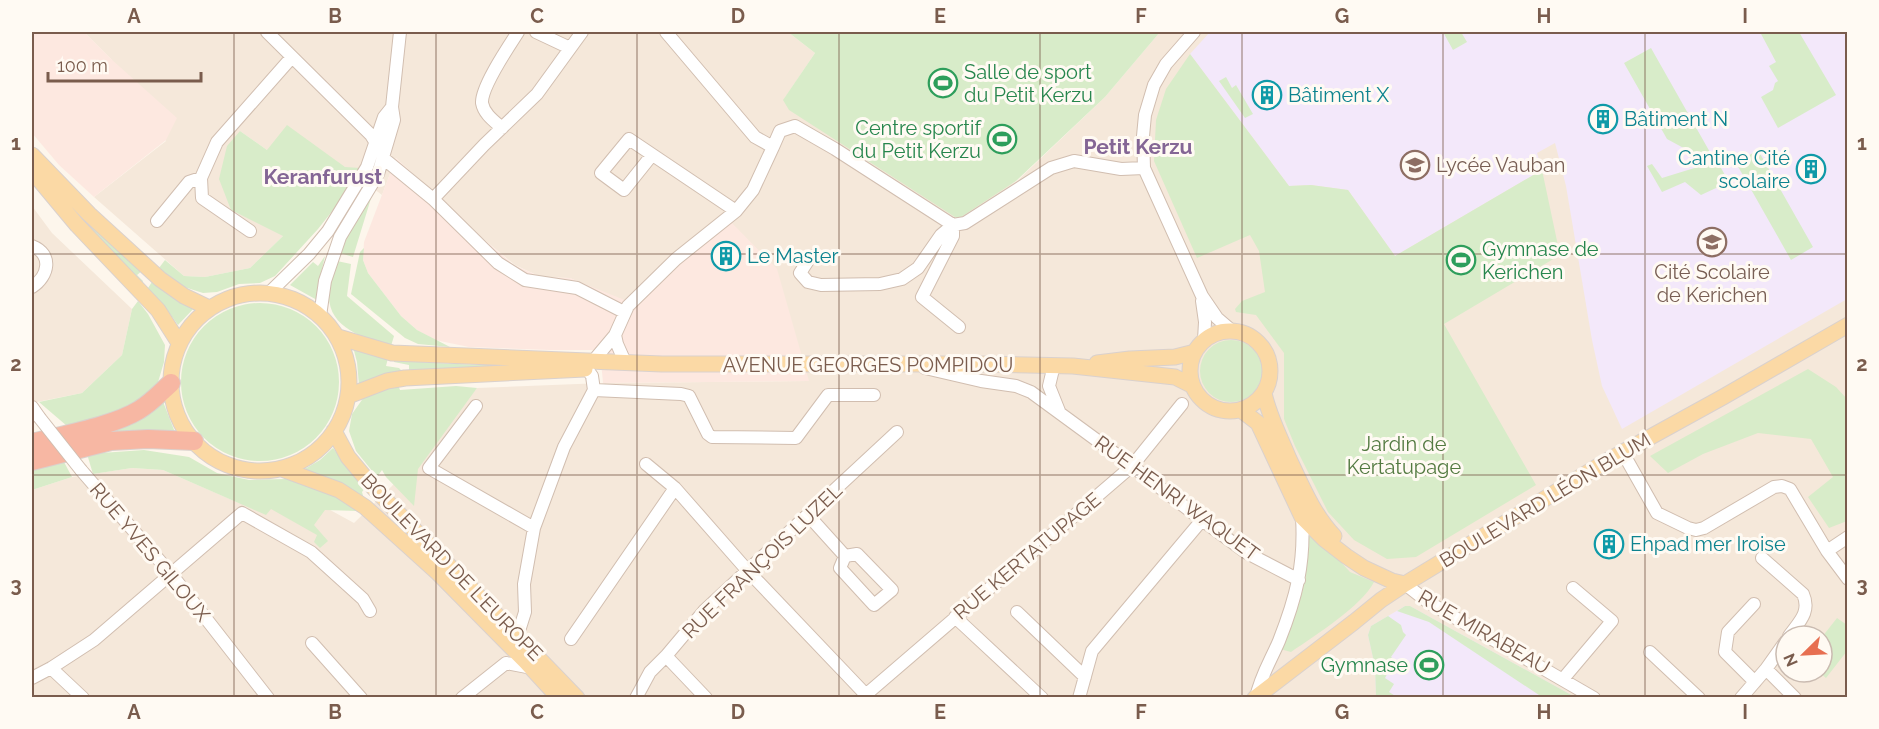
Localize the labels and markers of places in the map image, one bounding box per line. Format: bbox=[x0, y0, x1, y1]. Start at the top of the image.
place label: Salle de sport du Petit Kerzu bbox=[964, 60, 1093, 107]
sports icon: Salle de sport du Petit Kerzu bbox=[927, 67, 959, 99]
building icon: Bâtiment X bbox=[1251, 79, 1283, 111]
place label: Bâtiment X bbox=[1288, 83, 1389, 107]
building icon: Bâtiment N bbox=[1587, 103, 1619, 135]
place label: Bâtiment N bbox=[1624, 107, 1728, 131]
place label: Centre sportif du Petit Kerzu bbox=[852, 116, 982, 163]
sports icon: Centre sportif du Petit Kerzu bbox=[986, 123, 1018, 155]
place label: Cantine Cité scolaire bbox=[1678, 146, 1790, 193]
school or university icon: Lycée Vauban bbox=[1399, 149, 1431, 181]
place label: Lycée Vauban bbox=[1436, 153, 1566, 177]
building icon: Cantine Cité scolaire bbox=[1795, 153, 1827, 185]
school or university icon: Cité Scolaire de Kerichen bbox=[1696, 226, 1728, 258]
place label: Gymnase de Kerichen bbox=[1482, 237, 1599, 284]
building icon: Le Master bbox=[710, 240, 742, 272]
place label: Le Master bbox=[747, 244, 839, 268]
sports icon: Gymnase de Kerichen bbox=[1445, 244, 1477, 276]
place label: Cité Scolaire de Kerichen bbox=[1654, 260, 1770, 307]
building icon: Ehpad mer Iroise bbox=[1593, 528, 1625, 560]
place label: Ehpad mer Iroise bbox=[1630, 532, 1786, 556]
sports icon: Gymnase bbox=[1413, 649, 1445, 681]
place label: Gymnase bbox=[1321, 653, 1408, 677]

